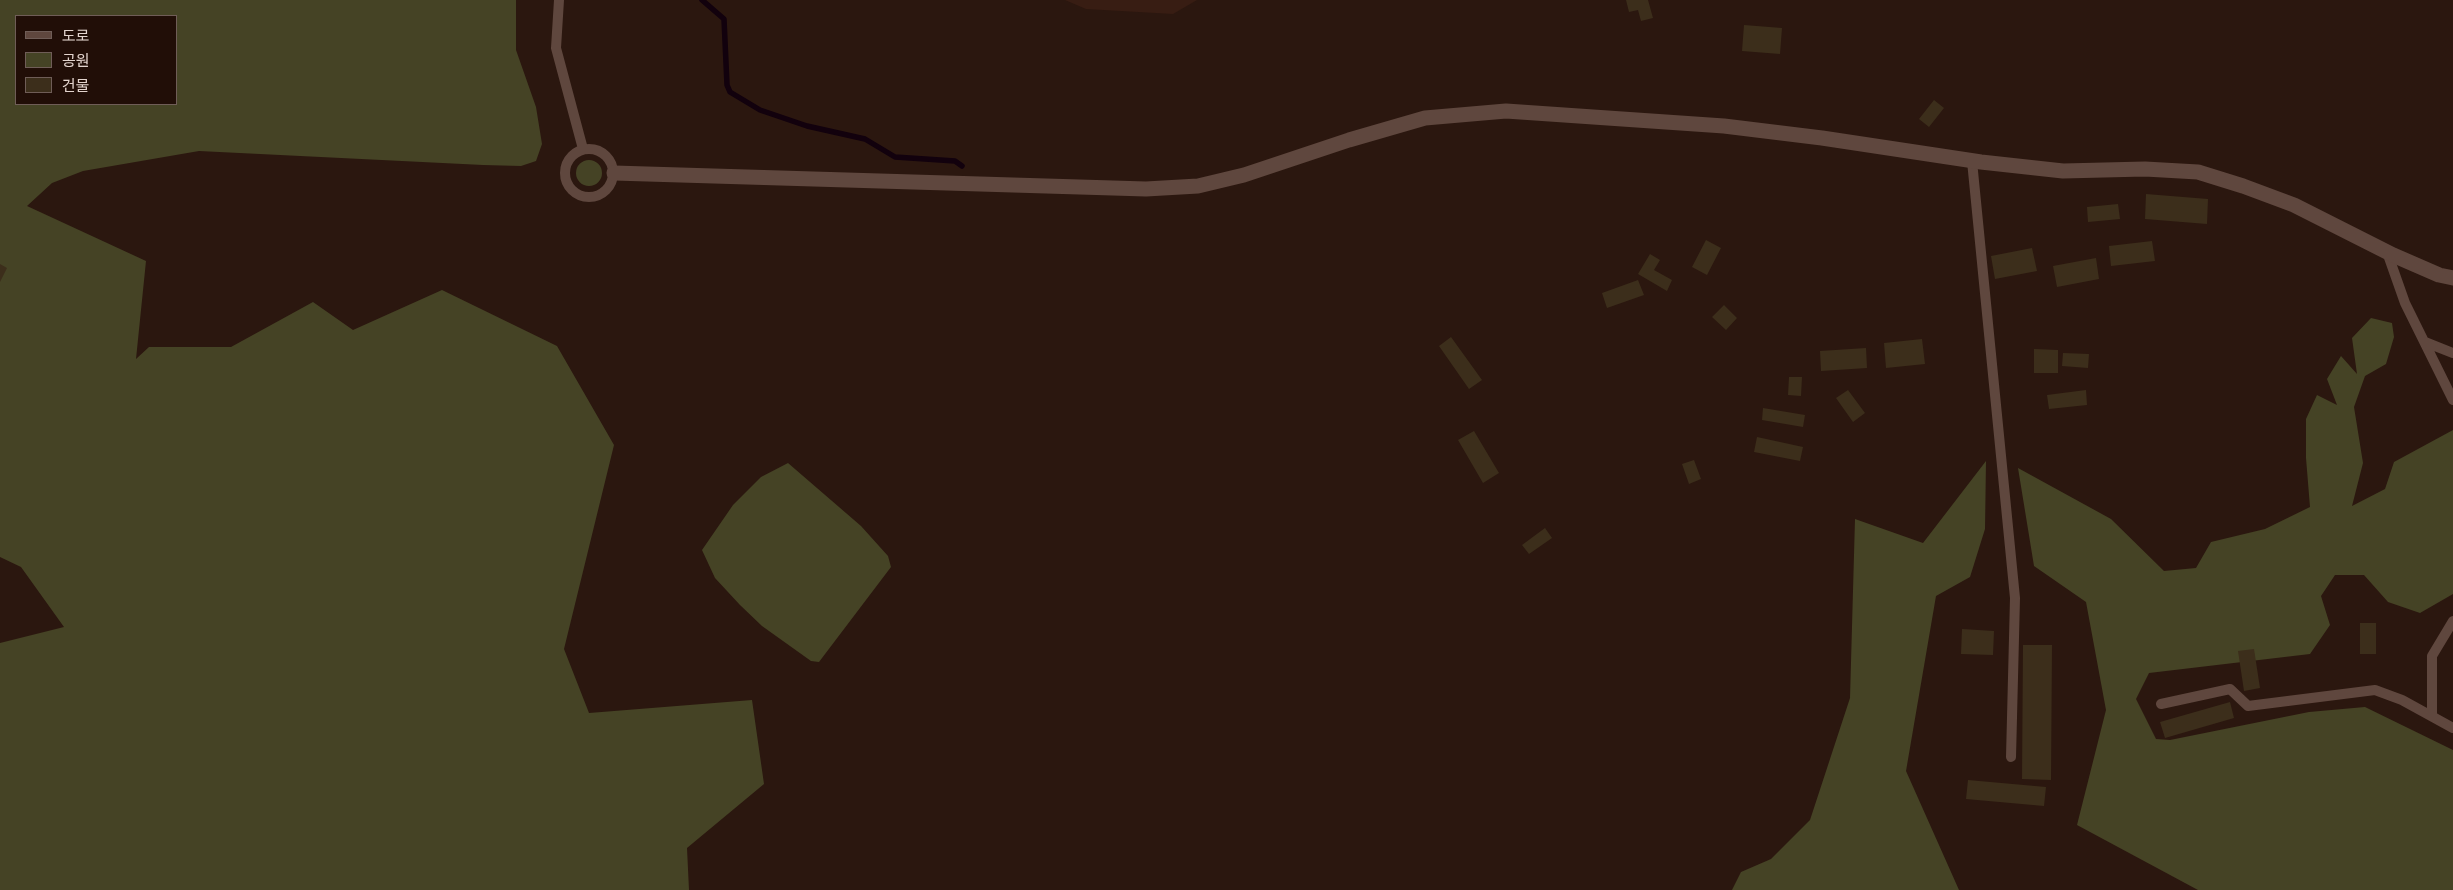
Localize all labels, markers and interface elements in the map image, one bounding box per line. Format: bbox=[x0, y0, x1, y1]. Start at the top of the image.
legend bbox=[15, 15, 178, 105]
text: 도로 bbox=[62, 25, 90, 46]
text: 공원 bbox=[62, 50, 90, 71]
text: 건물 bbox=[62, 75, 90, 96]

